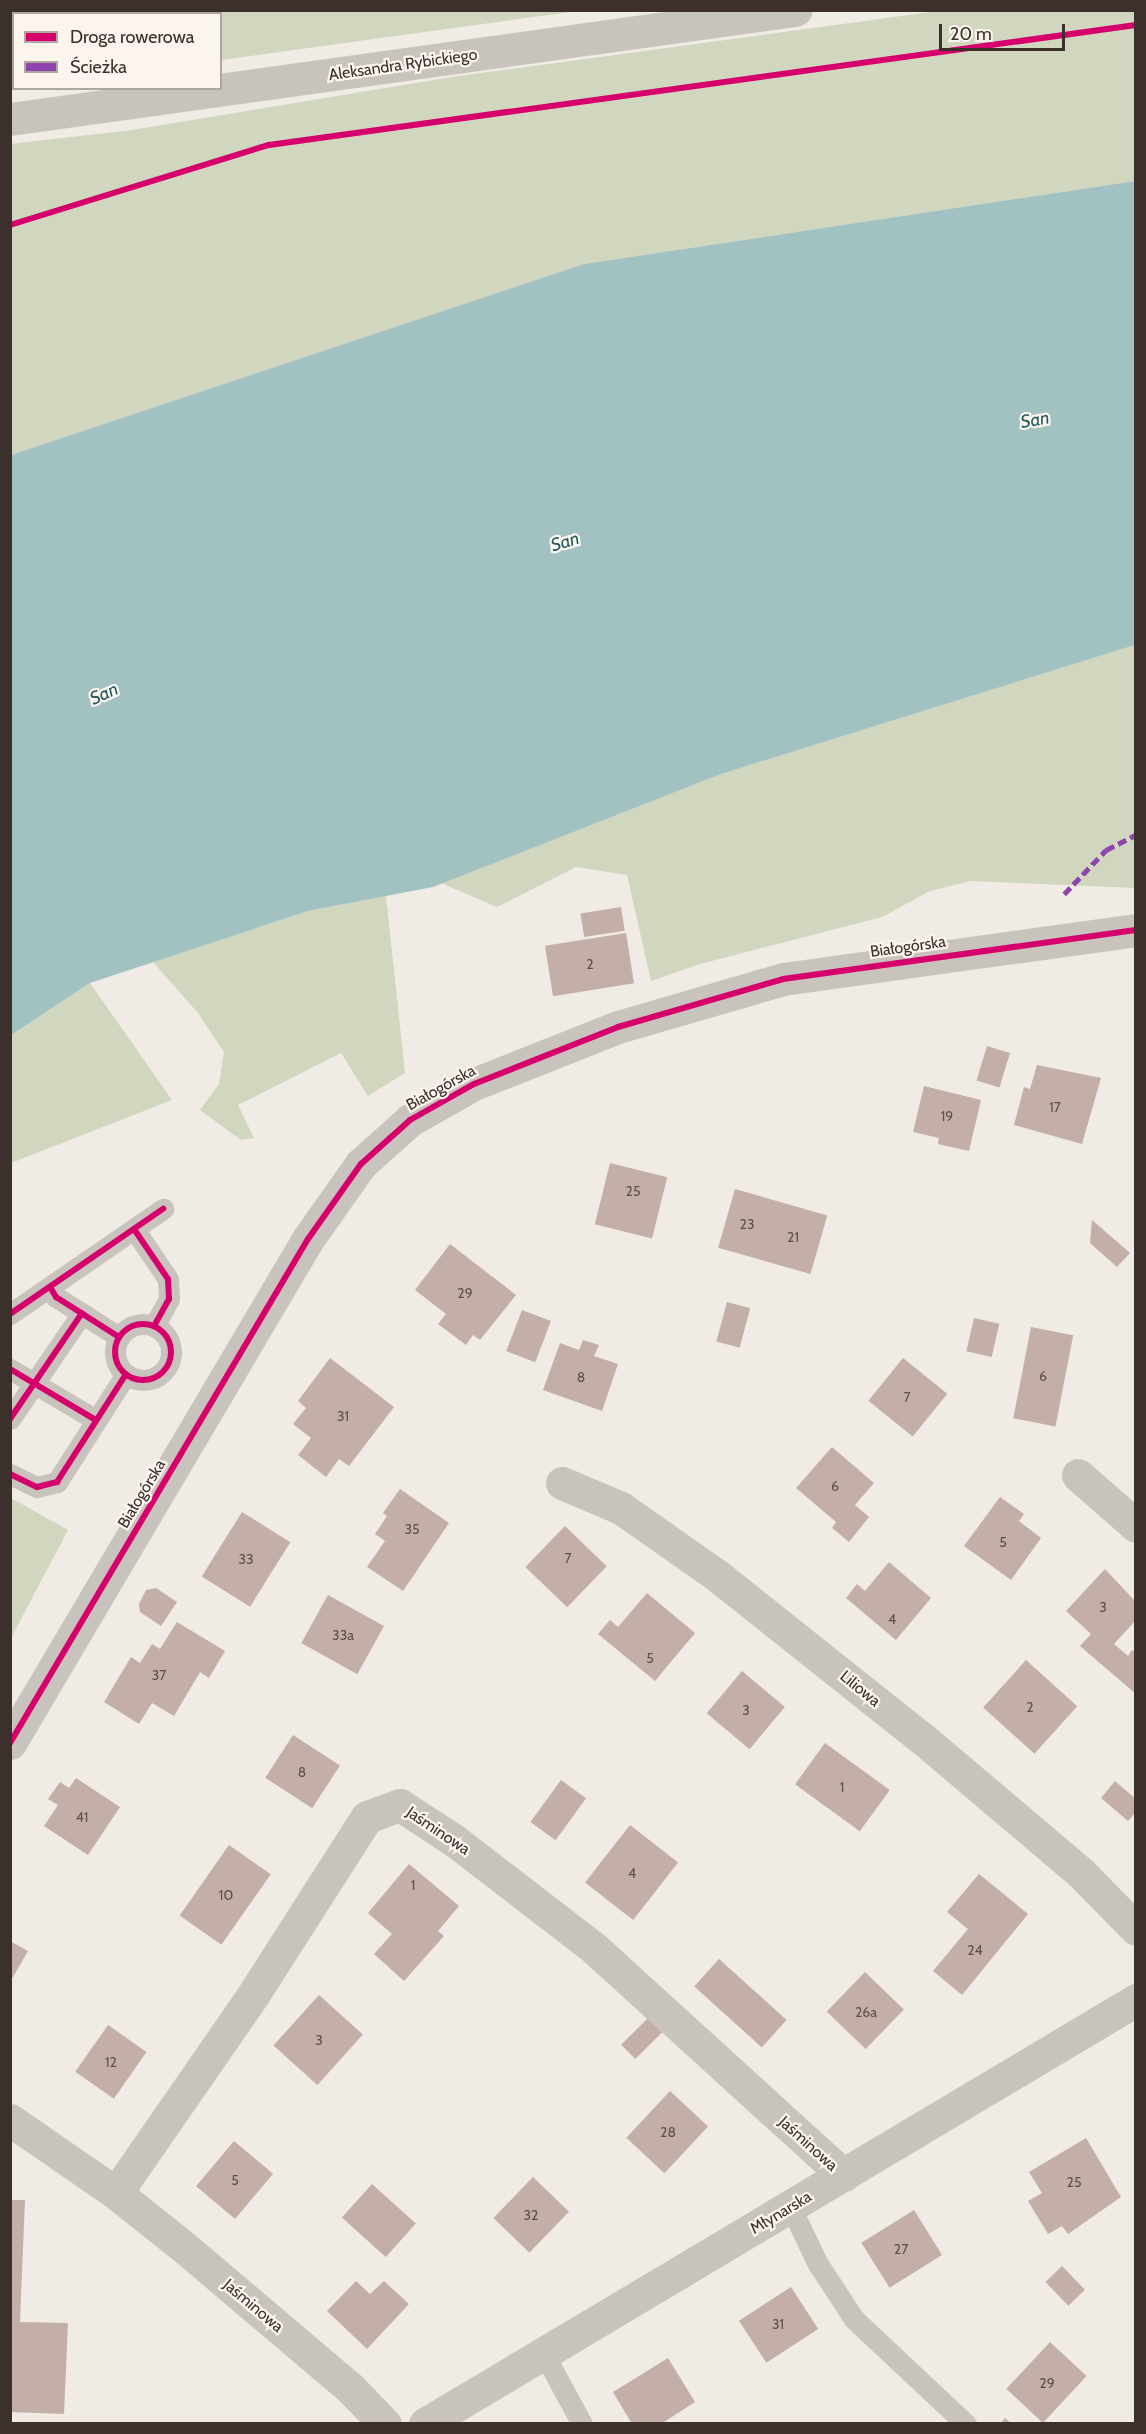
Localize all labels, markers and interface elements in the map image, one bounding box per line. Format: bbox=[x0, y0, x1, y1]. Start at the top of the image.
legend bbox=[12, 12, 222, 90]
scale bar bbox=[942, 12, 1068, 50]
text: 20 m bbox=[950, 23, 992, 45]
text: Droga rowerowa bbox=[70, 26, 194, 48]
street label: Aleksandra Rybickiego bbox=[327, 45, 479, 85]
text: Ścieżka bbox=[70, 56, 127, 78]
water label: San bbox=[1019, 407, 1051, 433]
water label: San bbox=[548, 527, 582, 557]
water label: San bbox=[87, 678, 121, 710]
street label: Białogórska bbox=[869, 932, 947, 962]
house number: 2 bbox=[586, 956, 594, 972]
street label: Białogórska bbox=[403, 1061, 479, 1115]
house number: 17 bbox=[1049, 1099, 1061, 1115]
house number: 19 bbox=[941, 1108, 953, 1124]
house number: 25 bbox=[626, 1183, 640, 1199]
house number: 23 bbox=[740, 1216, 754, 1232]
house number: 21 bbox=[787, 1229, 799, 1245]
house number: 29 bbox=[457, 1285, 473, 1301]
house number: 6 bbox=[1039, 1368, 1047, 1384]
house number: 8 bbox=[577, 1369, 585, 1385]
house number: 7 bbox=[903, 1389, 911, 1405]
house number: 31 bbox=[337, 1408, 349, 1424]
street label: Białogórska bbox=[114, 1456, 170, 1532]
house number: 6 bbox=[831, 1478, 839, 1494]
house number: 35 bbox=[404, 1521, 420, 1537]
house number: 5 bbox=[999, 1534, 1007, 1550]
house number: 7 bbox=[564, 1550, 572, 1566]
house number: 33 bbox=[238, 1551, 254, 1567]
house number: 3 bbox=[1099, 1599, 1107, 1615]
house number: 4 bbox=[888, 1611, 896, 1627]
house number: 33a bbox=[332, 1627, 354, 1643]
house number: 5 bbox=[646, 1650, 654, 1666]
house number: 37 bbox=[152, 1667, 166, 1683]
street label: Liliowa bbox=[836, 1667, 884, 1711]
house number: 2 bbox=[1026, 1699, 1034, 1715]
house number: 3 bbox=[742, 1702, 750, 1718]
house number: 8 bbox=[298, 1764, 306, 1780]
house number: 1 bbox=[840, 1779, 844, 1795]
street label: Jaśminowa bbox=[403, 1803, 473, 1859]
house number: 41 bbox=[76, 1809, 88, 1825]
house number: 4 bbox=[628, 1865, 636, 1881]
house number: 1 bbox=[411, 1877, 415, 1893]
house number: 10 bbox=[219, 1887, 233, 1903]
house number: 24 bbox=[967, 1942, 983, 1958]
house number: 26a bbox=[855, 2004, 877, 2020]
house number: 3 bbox=[315, 2032, 323, 2048]
house number: 12 bbox=[105, 2054, 117, 2070]
street label: Jaśminowa bbox=[775, 2113, 841, 2175]
house number: 28 bbox=[660, 2124, 676, 2140]
house number: 5 bbox=[231, 2172, 239, 2188]
house number: 25 bbox=[1067, 2174, 1081, 2190]
street label: Młynarska bbox=[747, 2187, 815, 2239]
house number: 32 bbox=[524, 2207, 538, 2223]
house number: 27 bbox=[894, 2241, 908, 2257]
street label: Jaśminowa bbox=[219, 2275, 287, 2337]
house number: 31 bbox=[772, 2316, 784, 2332]
house number: 29 bbox=[1039, 2375, 1055, 2391]

